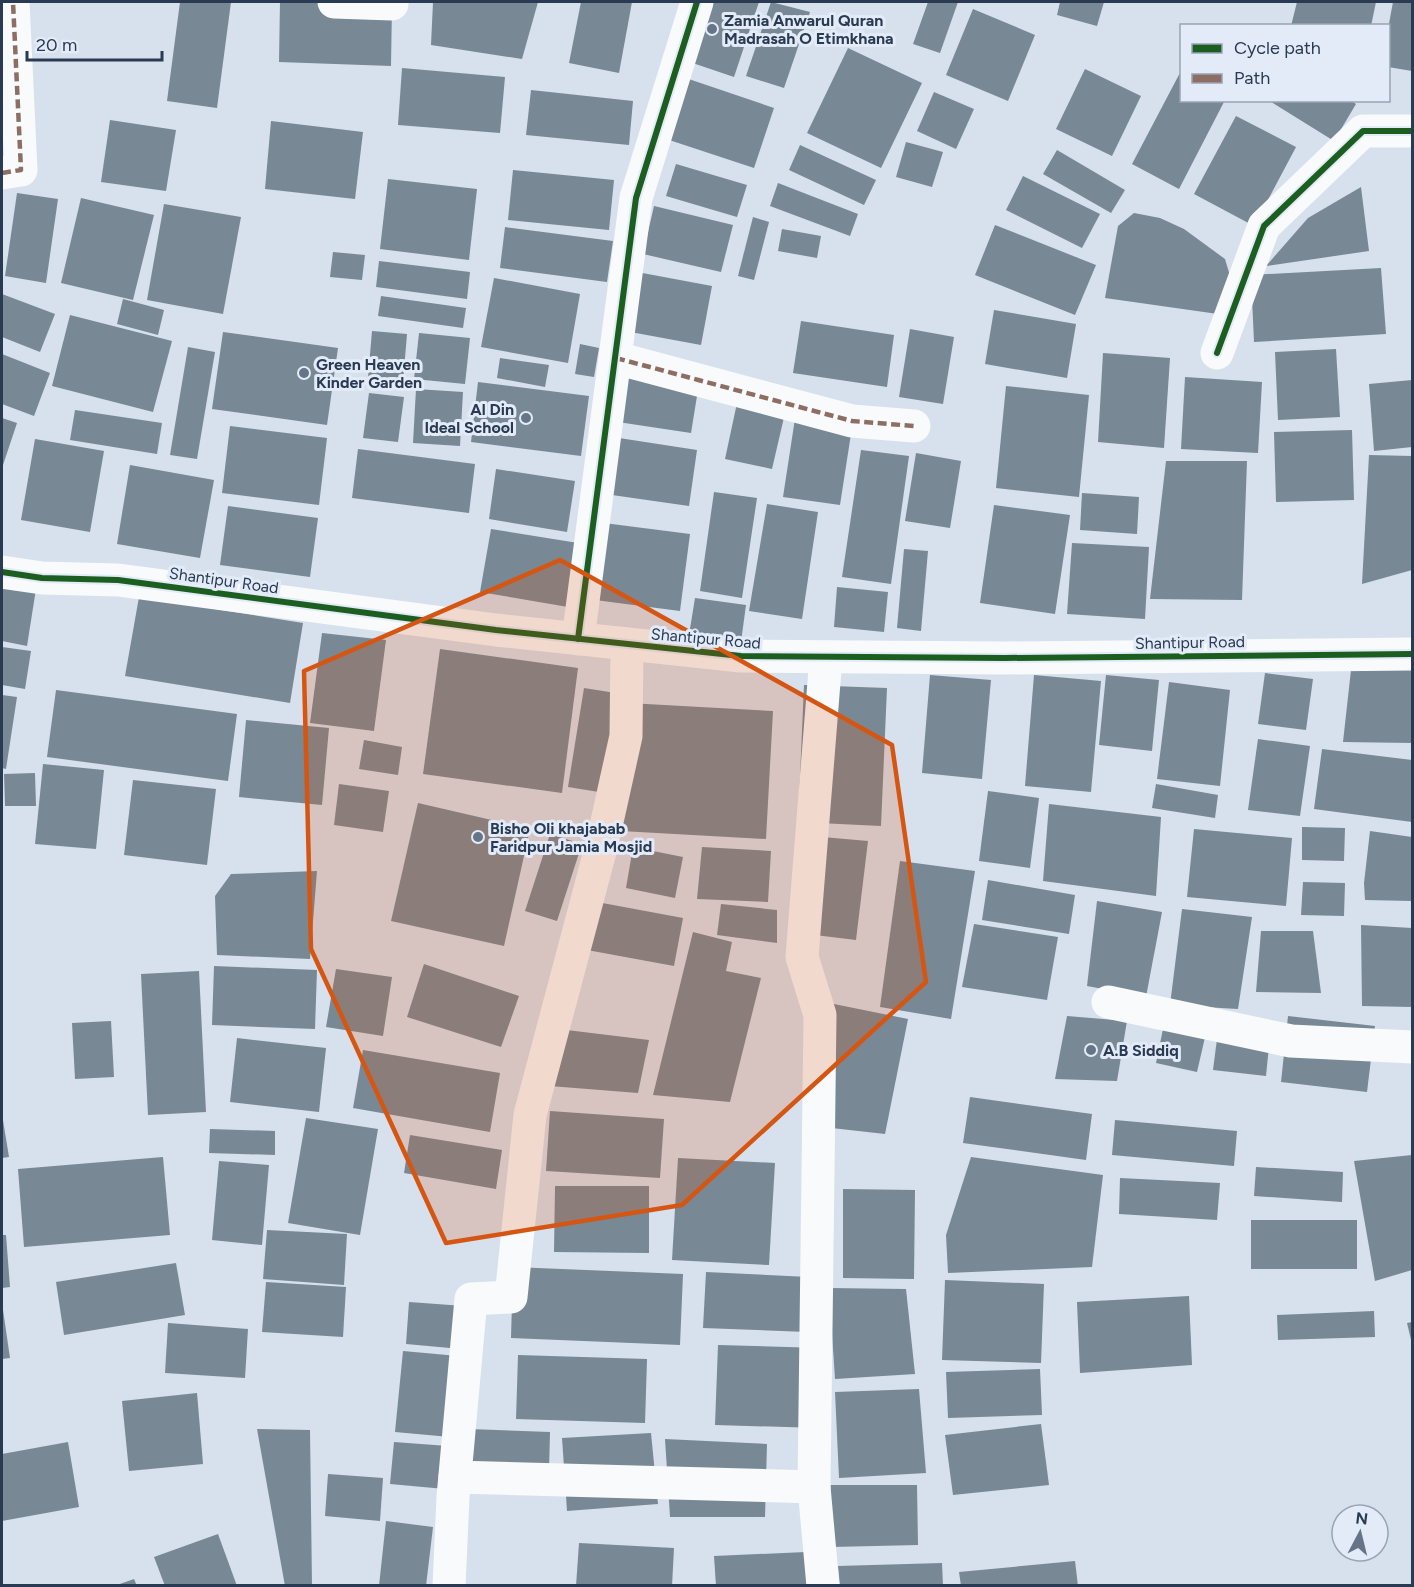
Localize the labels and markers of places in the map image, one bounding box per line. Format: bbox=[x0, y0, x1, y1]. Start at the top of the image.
place label: Zamia Anwarul Quran Madrasah O Etimkhana bbox=[724, 11, 894, 48]
marker: Zamia Anwarul Quran Madrasah O Etimkhana bbox=[705, 22, 719, 36]
place label: Green Heaven Kinder Garden bbox=[316, 355, 422, 392]
marker: Green Heaven Kinder Garden bbox=[297, 366, 311, 380]
place label: Al Din Ideal School bbox=[425, 400, 514, 437]
marker: Al Din Ideal School bbox=[519, 411, 533, 425]
place label: Bisho Oli khajabab Faridpur Jamia Mosjid bbox=[490, 819, 652, 856]
marker: Bisho Oli khajabab Faridpur Jamia Mosjid bbox=[471, 830, 485, 844]
place label: A.B Siddiq bbox=[1103, 1041, 1179, 1060]
marker: A.B Siddiq bbox=[1084, 1043, 1098, 1057]

